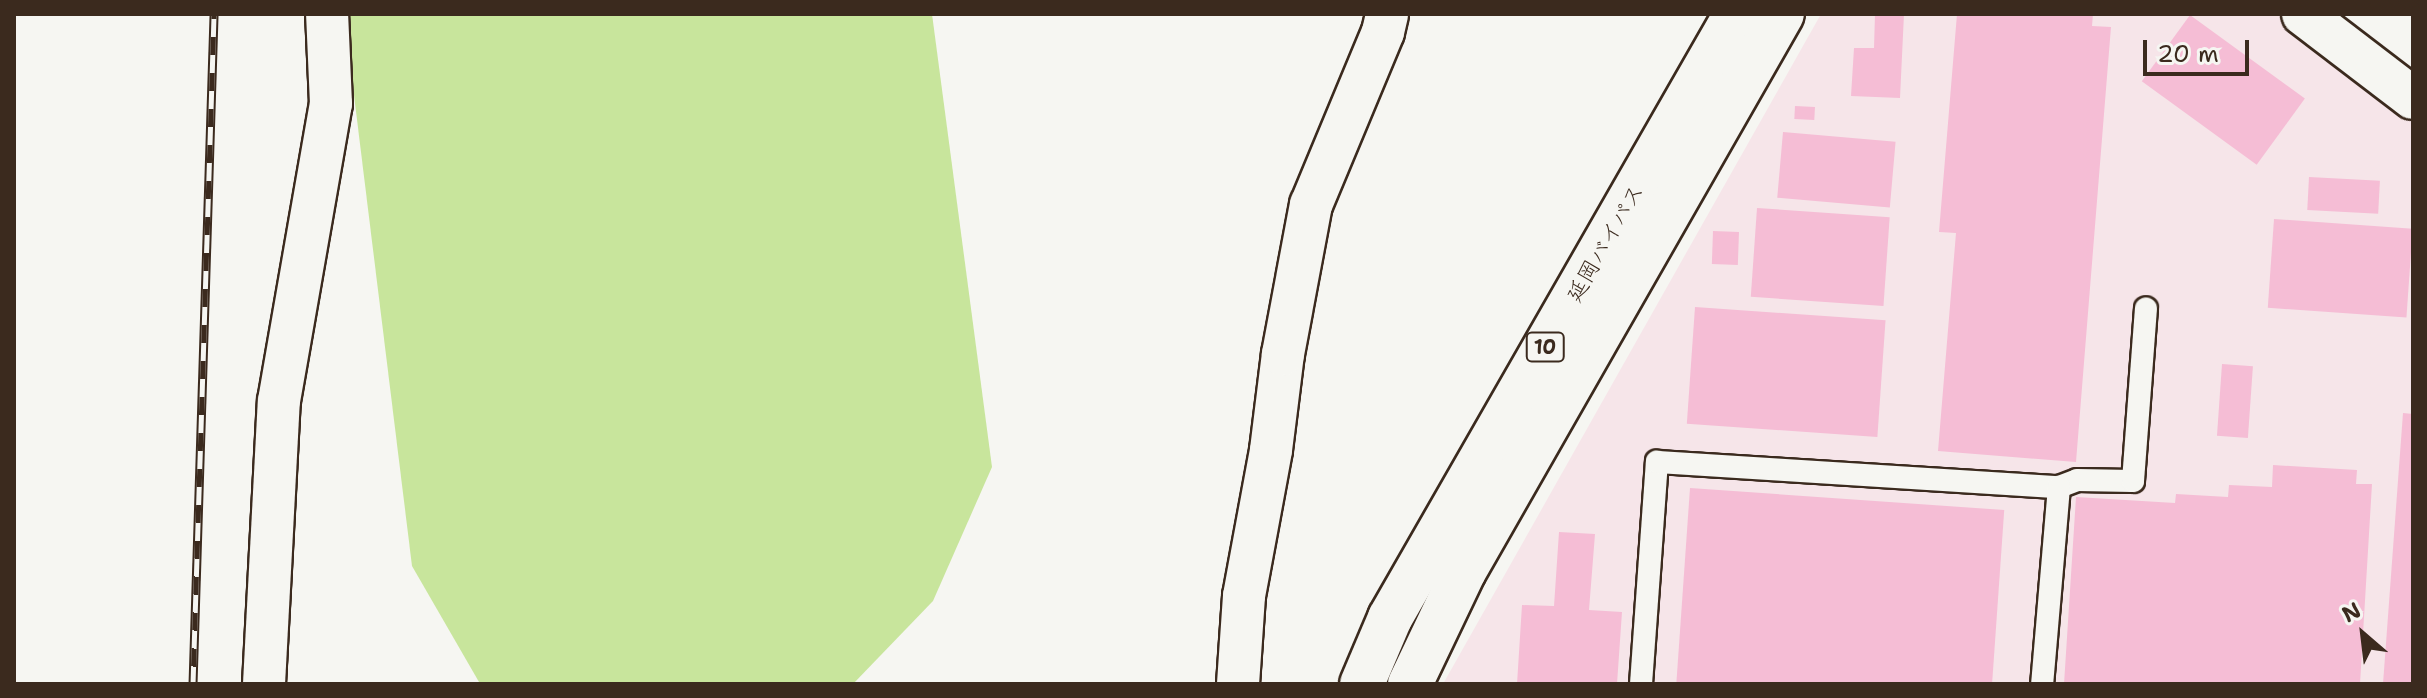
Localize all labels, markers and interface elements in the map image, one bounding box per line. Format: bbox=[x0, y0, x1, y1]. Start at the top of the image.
scale bar bbox=[2147, 24, 2253, 74]
text: 20 m bbox=[2157, 38, 2219, 70]
street label: 延岡バイパス bbox=[1561, 179, 1649, 307]
road number: 10 bbox=[1525, 331, 1565, 363]
north arrow bbox=[2323, 594, 2403, 674]
text: N bbox=[2337, 595, 2366, 629]

